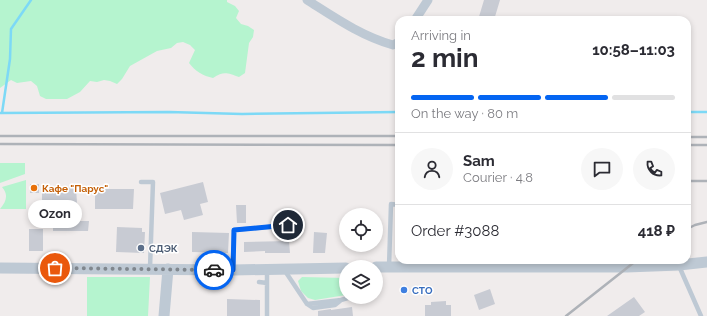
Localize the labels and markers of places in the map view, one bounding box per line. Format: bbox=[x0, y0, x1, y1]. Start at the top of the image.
marker: Кафе "Парус" bbox=[29, 183, 39, 193]
place label: Кафе "Парус" bbox=[42, 183, 108, 194]
callout: Ozon bbox=[28, 200, 82, 228]
pin bbox=[271, 208, 305, 242]
marker: СДЭК bbox=[136, 243, 146, 253]
place label: СДЭК bbox=[149, 243, 178, 254]
pin bbox=[38, 251, 72, 285]
marker: СТО bbox=[399, 285, 409, 295]
place label: СТО bbox=[412, 285, 433, 296]

